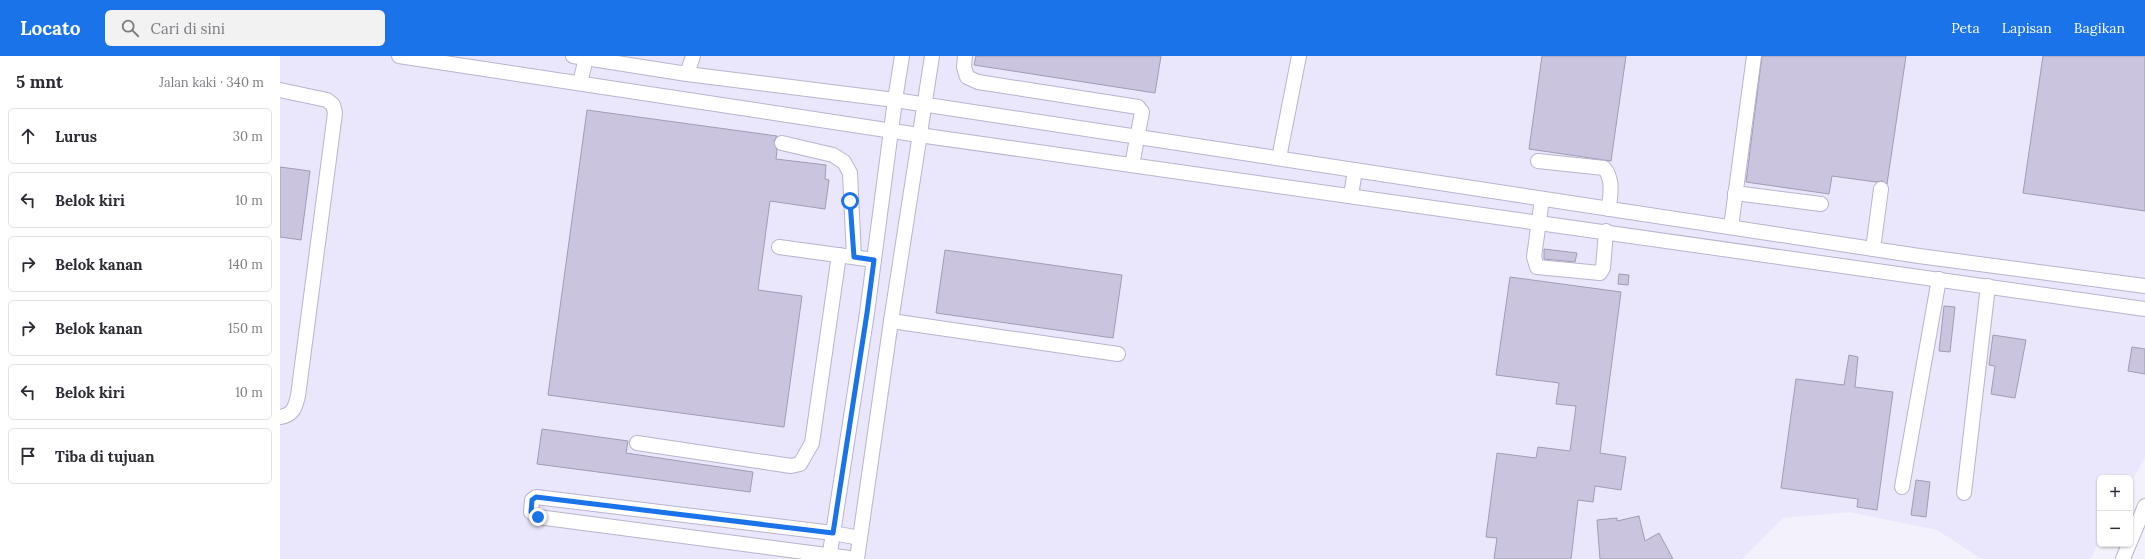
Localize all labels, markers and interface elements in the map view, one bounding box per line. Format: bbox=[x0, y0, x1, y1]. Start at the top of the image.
search box bbox=[105, 10, 385, 46]
text: Locato bbox=[20, 16, 81, 40]
icon: search bbox=[119, 17, 141, 39]
text: Cari di sini bbox=[151, 19, 225, 38]
text: Peta bbox=[1951, 19, 1980, 37]
text: Lapisan bbox=[2002, 19, 2052, 37]
text: Bagikan bbox=[2074, 19, 2125, 37]
text: 5 mnt bbox=[16, 71, 63, 93]
text: Jalan kaki · 340 m bbox=[159, 74, 264, 91]
icon: ahead bbox=[17, 125, 39, 147]
text: Lurus bbox=[55, 127, 97, 146]
text: 30 m bbox=[233, 128, 263, 145]
icon: left bbox=[17, 189, 39, 211]
text: Belok kiri bbox=[55, 191, 125, 210]
text: 10 m bbox=[235, 192, 263, 209]
route start bbox=[841, 192, 859, 210]
icon: right bbox=[17, 253, 39, 275]
text: Belok kanan bbox=[55, 255, 143, 274]
text: 140 m bbox=[228, 256, 263, 273]
icon: right bbox=[17, 317, 39, 339]
text: Belok kanan bbox=[55, 319, 143, 338]
text: 150 m bbox=[228, 320, 263, 337]
icon: left bbox=[17, 381, 39, 403]
text: Belok kiri bbox=[55, 383, 125, 402]
text: 10 m bbox=[235, 384, 263, 401]
icon: arrive bbox=[17, 445, 39, 467]
text: Tiba di tujuan bbox=[55, 447, 154, 466]
map controls bbox=[2097, 475, 2133, 547]
button: + bbox=[2097, 475, 2133, 511]
route end bbox=[529, 508, 547, 526]
button: − bbox=[2097, 511, 2133, 547]

